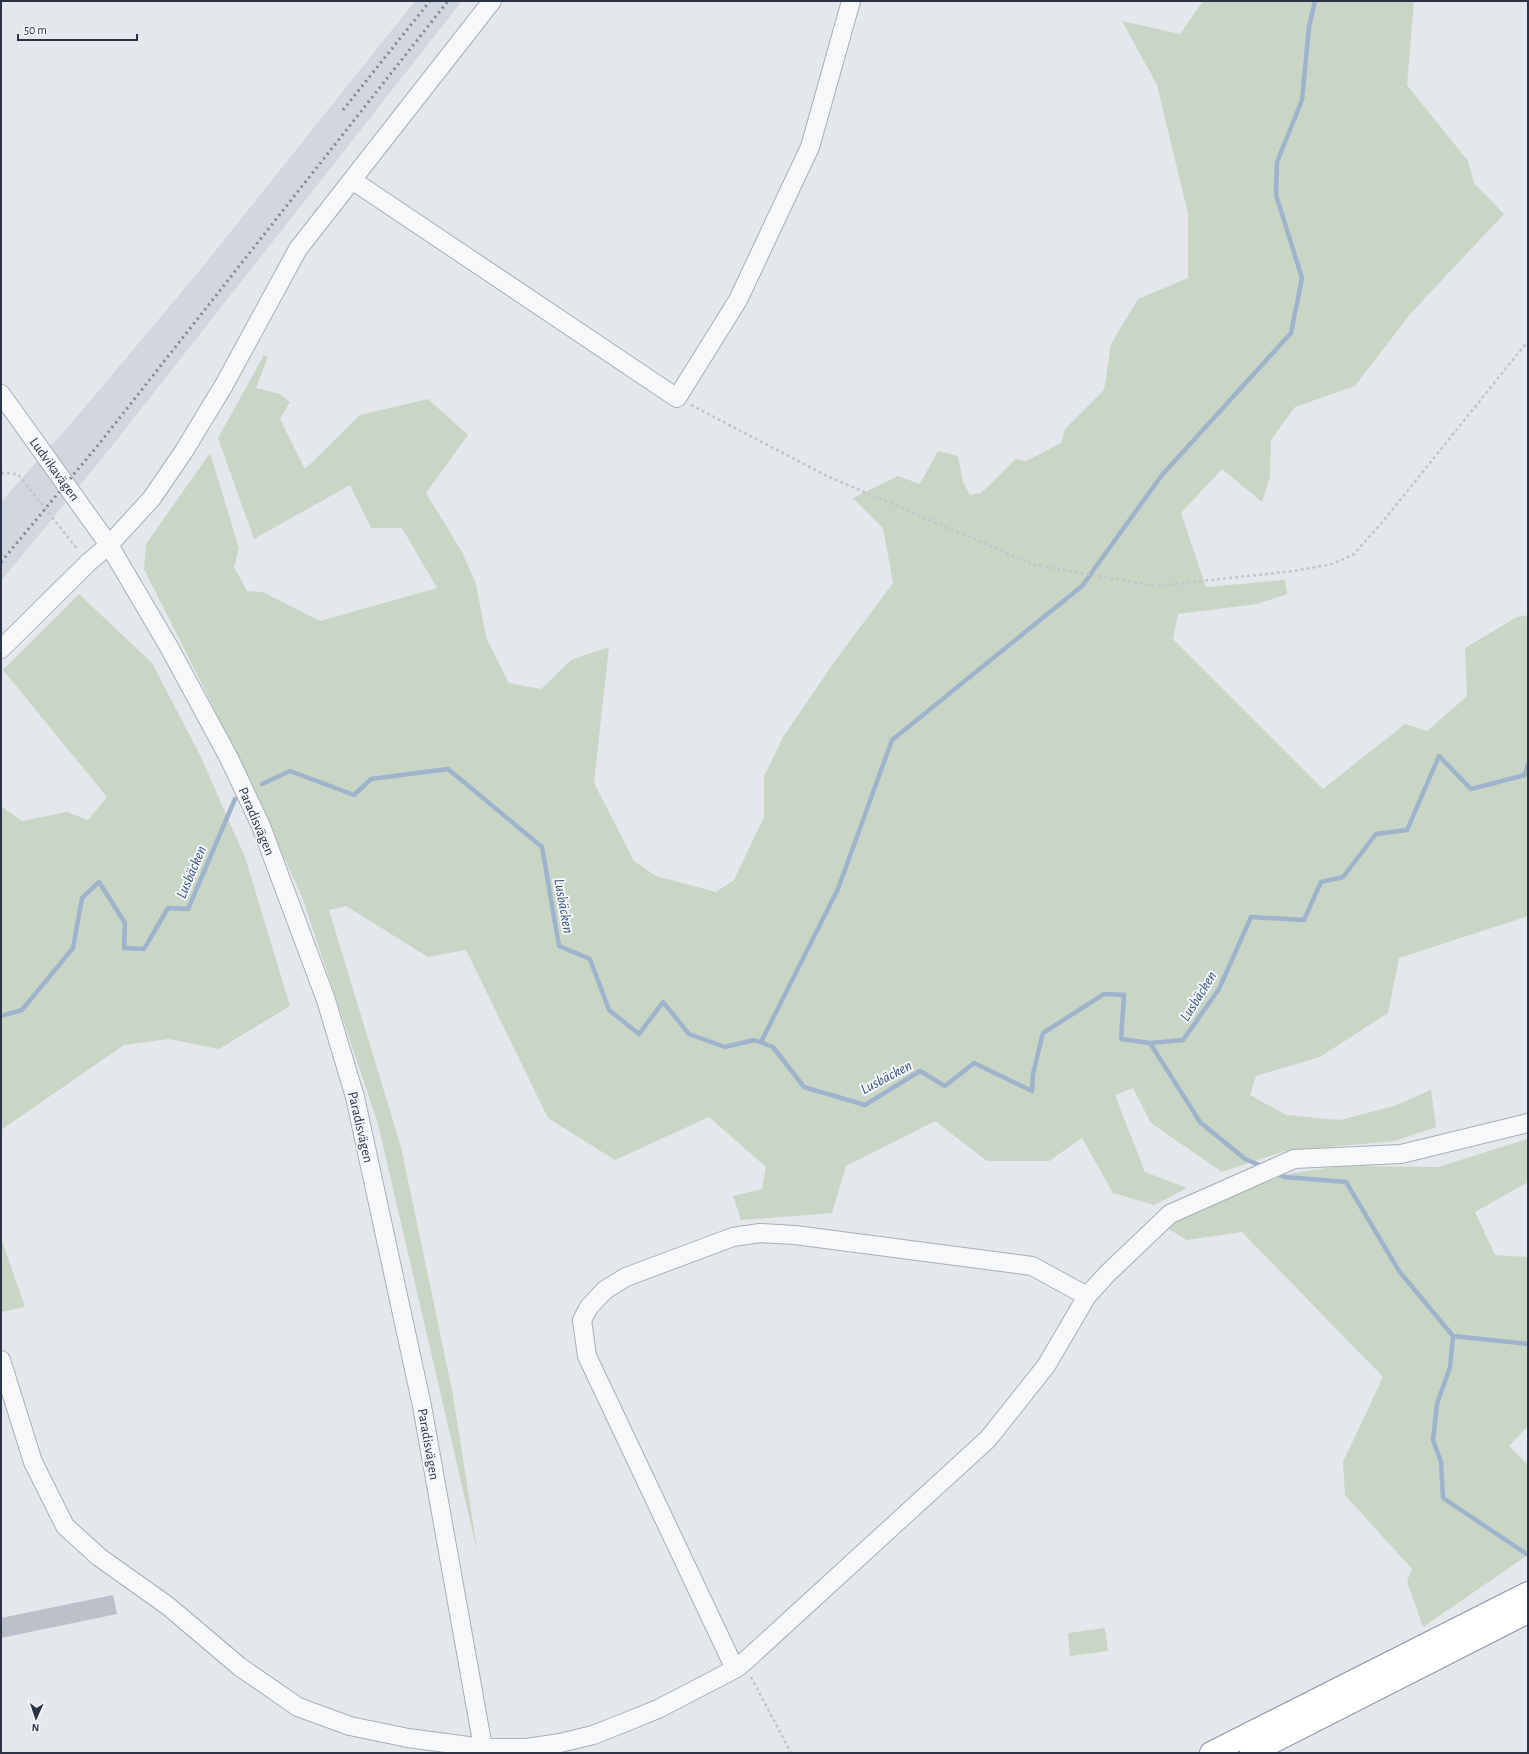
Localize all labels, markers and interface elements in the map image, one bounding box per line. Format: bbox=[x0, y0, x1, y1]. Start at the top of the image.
scale bar bbox=[18, 16, 137, 42]
text: 50 m bbox=[24, 24, 47, 36]
street label: Ludvikavägen bbox=[27, 435, 82, 504]
street label: Paradisvägen bbox=[235, 785, 277, 858]
water label: Lusbäcken bbox=[174, 844, 209, 901]
water label: Lusbäcken bbox=[551, 877, 576, 935]
water label: Lusbäcken bbox=[1177, 969, 1219, 1024]
water label: Lusbäcken bbox=[858, 1058, 914, 1097]
street label: Paradisvägen bbox=[345, 1090, 375, 1164]
street label: Paradisvägen bbox=[415, 1407, 441, 1481]
north arrow bbox=[16, 1698, 56, 1738]
text: N bbox=[31, 1722, 40, 1733]

